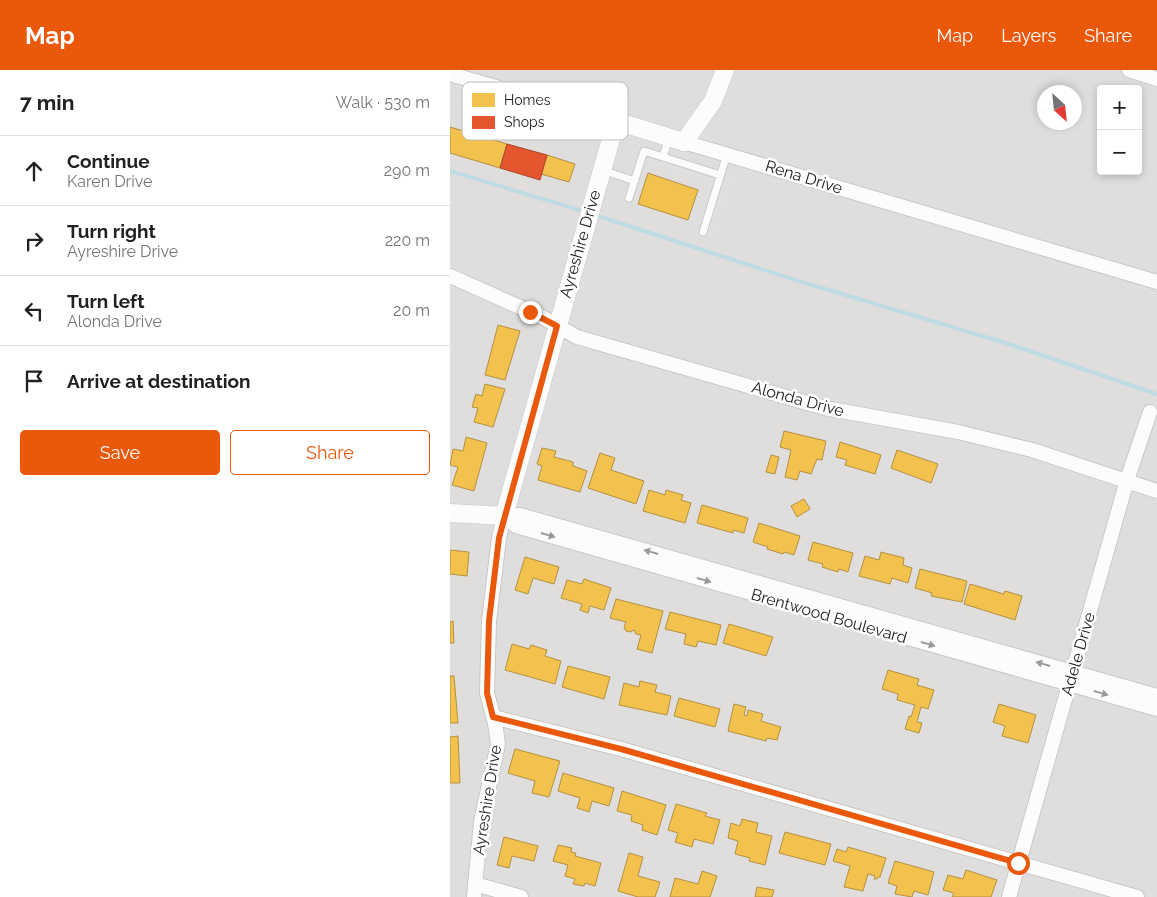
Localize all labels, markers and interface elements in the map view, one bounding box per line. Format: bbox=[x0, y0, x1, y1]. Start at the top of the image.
text: Map bbox=[25, 21, 75, 50]
text: Map bbox=[937, 25, 973, 46]
text: Layers bbox=[1001, 25, 1056, 46]
text: Share bbox=[1084, 25, 1132, 46]
legend bbox=[462, 82, 628, 140]
north arrow bbox=[1037, 85, 1082, 130]
map controls bbox=[1097, 85, 1142, 175]
button: + bbox=[1097, 85, 1142, 130]
text: 7 min bbox=[20, 90, 74, 115]
text: Homes bbox=[504, 92, 551, 108]
text: Walk · 530 m bbox=[336, 93, 430, 112]
text: Shops bbox=[504, 114, 545, 130]
button: − bbox=[1097, 130, 1142, 175]
text: Continue bbox=[67, 150, 150, 172]
street label: Rena Drive bbox=[763, 156, 845, 198]
icon: ahead bbox=[20, 157, 48, 185]
text: 290 m bbox=[384, 161, 430, 180]
text: Karen Drive bbox=[67, 172, 152, 191]
street label: Ayreshire Drive bbox=[556, 188, 604, 300]
text: Turn right bbox=[67, 220, 156, 242]
icon: right bbox=[20, 227, 48, 255]
text: 220 m bbox=[385, 231, 430, 250]
text: Ayreshire Drive bbox=[67, 242, 178, 261]
text: Turn left bbox=[67, 290, 144, 312]
icon: left bbox=[20, 297, 48, 325]
text: 20 m bbox=[393, 301, 430, 320]
route end bbox=[519, 301, 542, 324]
text: Alonda Drive bbox=[67, 312, 162, 331]
icon: arrive bbox=[20, 367, 48, 395]
text: Arrive at destination bbox=[67, 370, 251, 392]
street label: Alonda Drive bbox=[750, 378, 846, 420]
button: Save bbox=[20, 430, 220, 475]
button: Share bbox=[230, 430, 430, 475]
one-way arrow bbox=[541, 531, 556, 539]
one-way arrow bbox=[643, 548, 658, 556]
one-way arrow bbox=[697, 576, 712, 584]
street label: Brentwood Boulevard bbox=[749, 585, 909, 647]
street label: Adele Drive bbox=[1057, 610, 1099, 698]
one-way arrow bbox=[920, 641, 935, 649]
one-way arrow bbox=[1035, 659, 1050, 667]
one-way arrow bbox=[1094, 690, 1109, 698]
street label: Ayreshire Drive bbox=[469, 744, 505, 856]
route start bbox=[1007, 852, 1030, 875]

